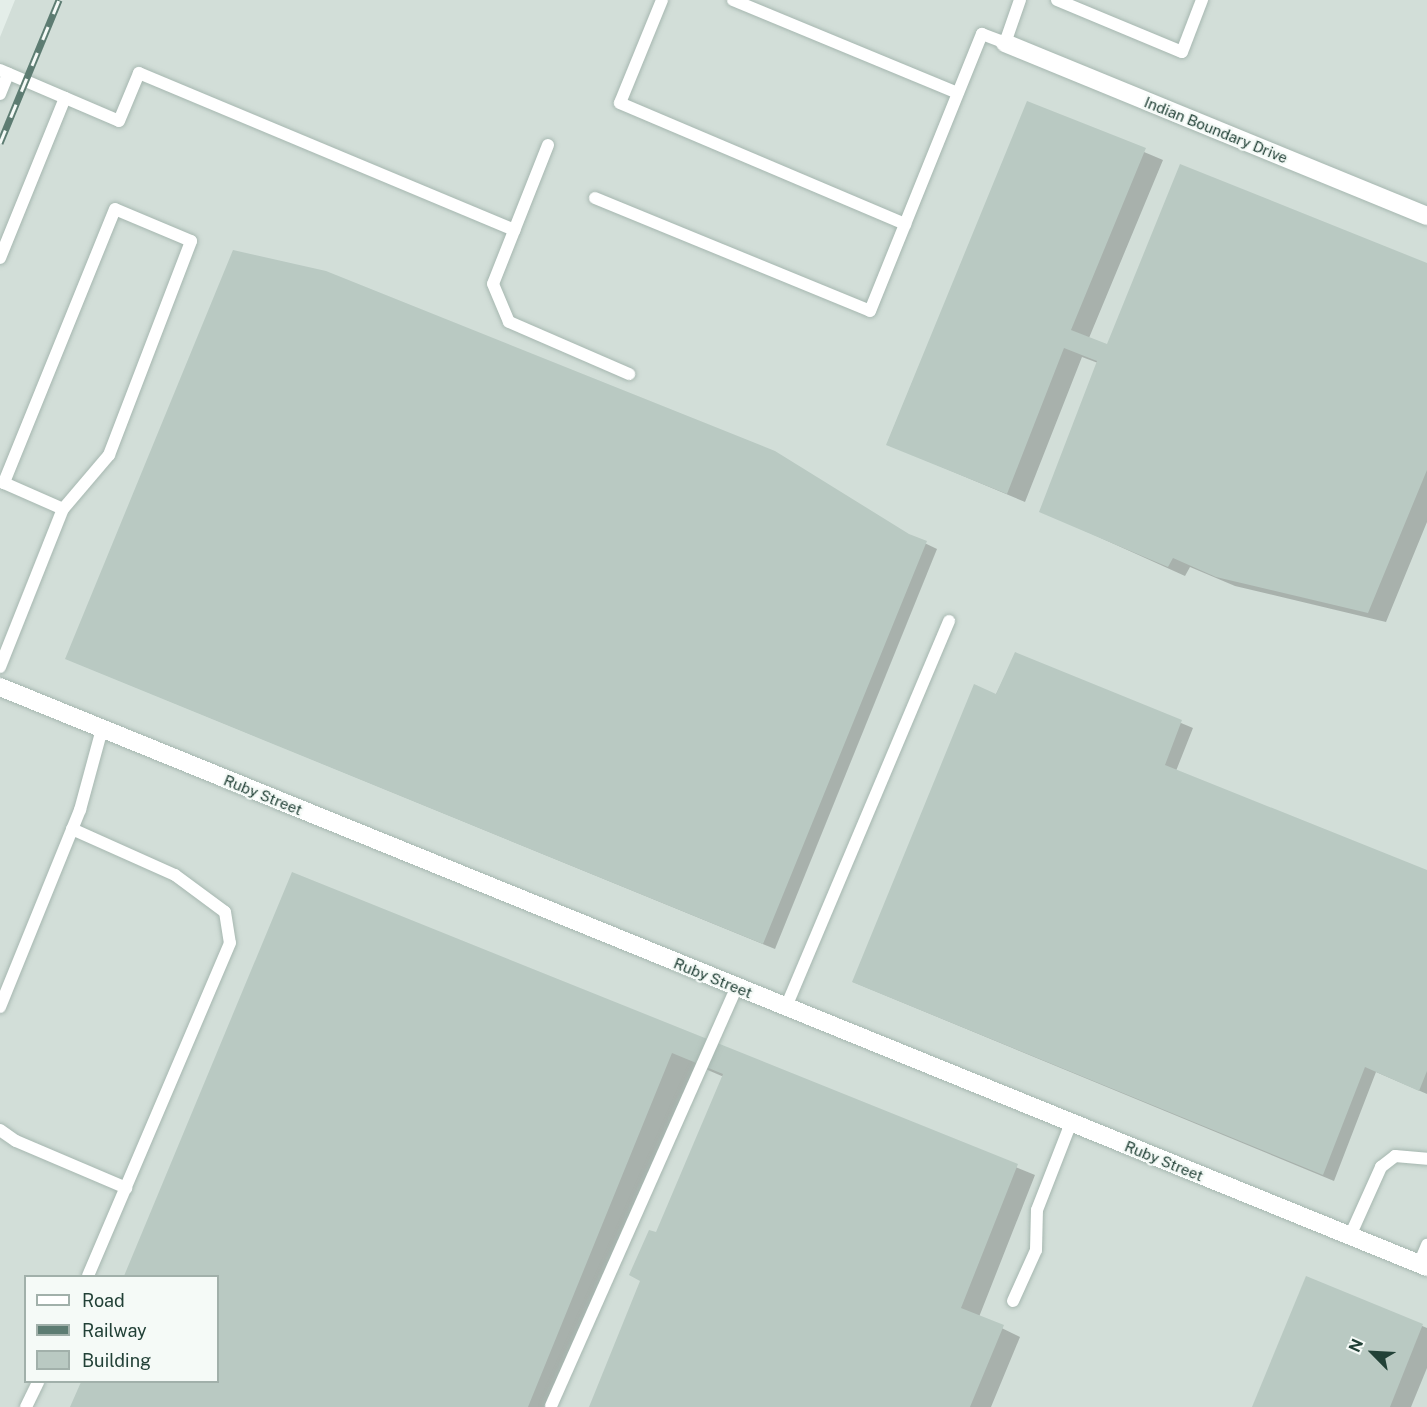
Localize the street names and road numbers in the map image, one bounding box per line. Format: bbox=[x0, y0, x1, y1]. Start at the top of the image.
street label: Indian Boundary Drive bbox=[1142, 93, 1290, 167]
street label: Ruby Street bbox=[221, 771, 305, 819]
street label: Ruby Street bbox=[671, 954, 755, 1002]
street label: Ruby Street bbox=[1122, 1137, 1206, 1185]

